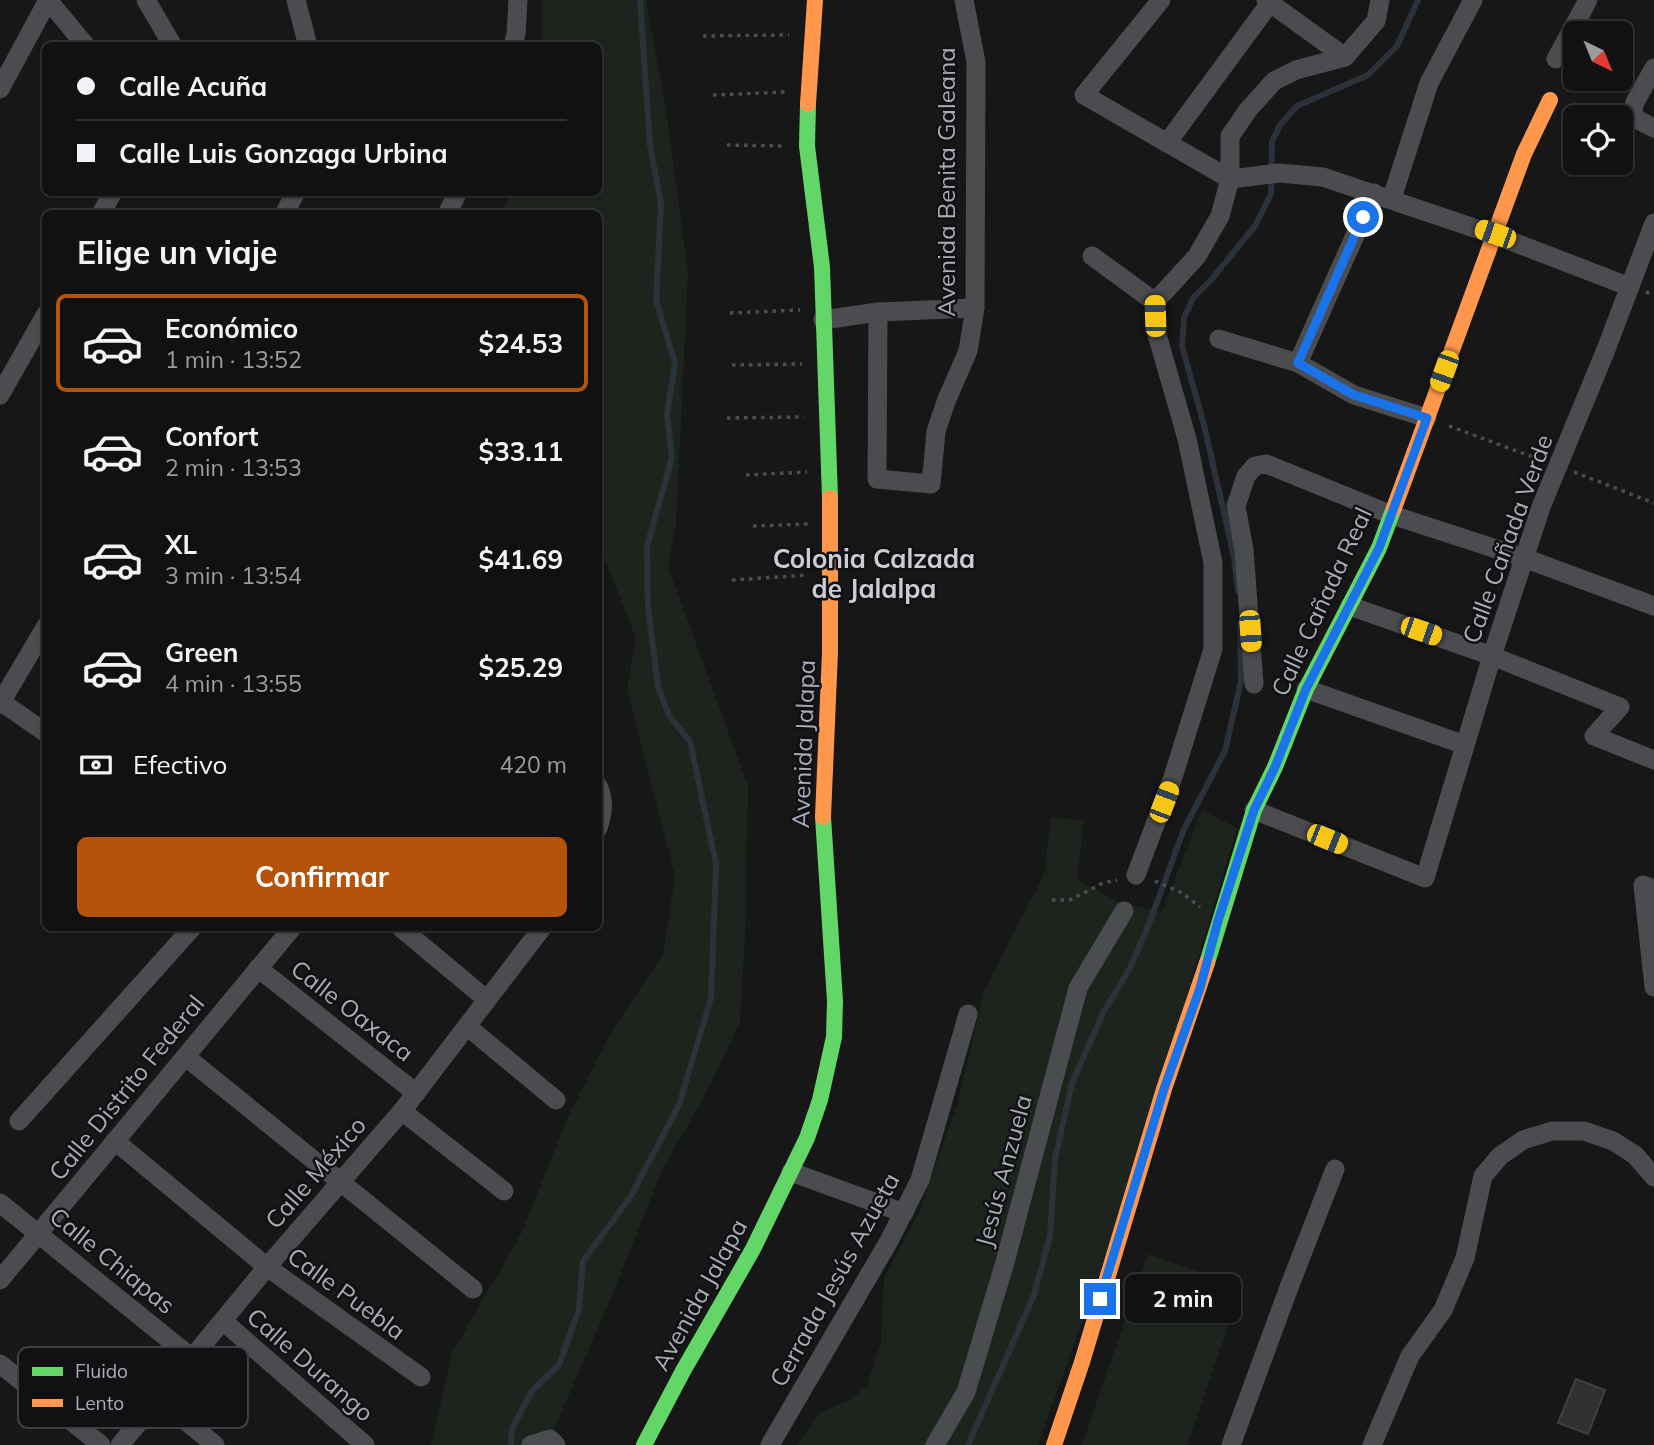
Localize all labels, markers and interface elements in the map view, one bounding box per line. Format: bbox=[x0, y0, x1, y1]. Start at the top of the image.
north arrow bbox=[1563, 21, 1633, 91]
map controls bbox=[1563, 21, 1633, 175]
street label: Avenida Benita Galeana bbox=[931, 47, 961, 317]
text: Calle Acuña bbox=[119, 70, 267, 103]
button: locate bbox=[1563, 105, 1633, 175]
text: Calle Luis Gonzaga Urbina bbox=[119, 137, 448, 170]
route start bbox=[1347, 201, 1379, 233]
car bbox=[1472, 217, 1519, 251]
text: Elige un viaje bbox=[77, 232, 278, 272]
car bbox=[1144, 295, 1167, 337]
icon: car bbox=[81, 312, 144, 375]
text: Económico bbox=[165, 312, 298, 345]
text: $24.53 bbox=[479, 327, 563, 360]
text: 1 min · 13:52 bbox=[165, 345, 302, 374]
car bbox=[1427, 348, 1462, 394]
icon: car bbox=[81, 420, 144, 483]
text: Confort bbox=[165, 420, 258, 453]
street label: Calle Cañada Verde bbox=[1455, 430, 1559, 647]
text: $33.11 bbox=[479, 435, 563, 468]
text: 2 min · 13:53 bbox=[165, 453, 302, 482]
street label: Calle Cañada Real bbox=[1264, 503, 1378, 701]
icon: car bbox=[81, 528, 144, 591]
text: XL bbox=[165, 528, 197, 561]
district label: Colonia Calzada de Jalalpa bbox=[773, 542, 975, 605]
text: $41.69 bbox=[479, 543, 563, 576]
text: 3 min · 13:54 bbox=[165, 561, 302, 590]
car bbox=[1239, 609, 1262, 653]
car bbox=[1398, 614, 1445, 648]
icon: car bbox=[81, 636, 144, 699]
text: Green bbox=[165, 636, 238, 669]
text: $25.29 bbox=[479, 651, 563, 684]
street label: Avenida Jalapa bbox=[785, 659, 821, 829]
text: 4 min · 13:55 bbox=[165, 669, 302, 698]
icon: cash bbox=[77, 746, 115, 784]
text: Efectivo bbox=[133, 748, 227, 781]
text: 420 m bbox=[499, 750, 567, 779]
car bbox=[1147, 779, 1182, 825]
car bbox=[1304, 821, 1351, 857]
button: Confirmar bbox=[77, 837, 567, 917]
street label: Calle Oaxaca bbox=[285, 953, 420, 1067]
street label: Calle Distrito Federal bbox=[42, 989, 210, 1186]
street label: Jesús Anzuela bbox=[968, 1091, 1038, 1250]
street label: Calle México bbox=[258, 1110, 372, 1234]
street label: Cerrada Jesús Azueta bbox=[763, 1167, 905, 1392]
street label: Calle Chiapas bbox=[44, 1201, 181, 1320]
street label: Avenida Jalapa bbox=[645, 1213, 753, 1376]
street label: Calle Puebla bbox=[282, 1240, 411, 1346]
callout: 2 min bbox=[1124, 1274, 1240, 1324]
route end bbox=[1084, 1283, 1116, 1315]
text: 2 min bbox=[1153, 1284, 1213, 1313]
street label: Calle Durango bbox=[241, 1301, 380, 1427]
legend bbox=[18, 1347, 248, 1428]
text: Fluido bbox=[75, 1359, 128, 1383]
text: Lento bbox=[75, 1391, 124, 1415]

